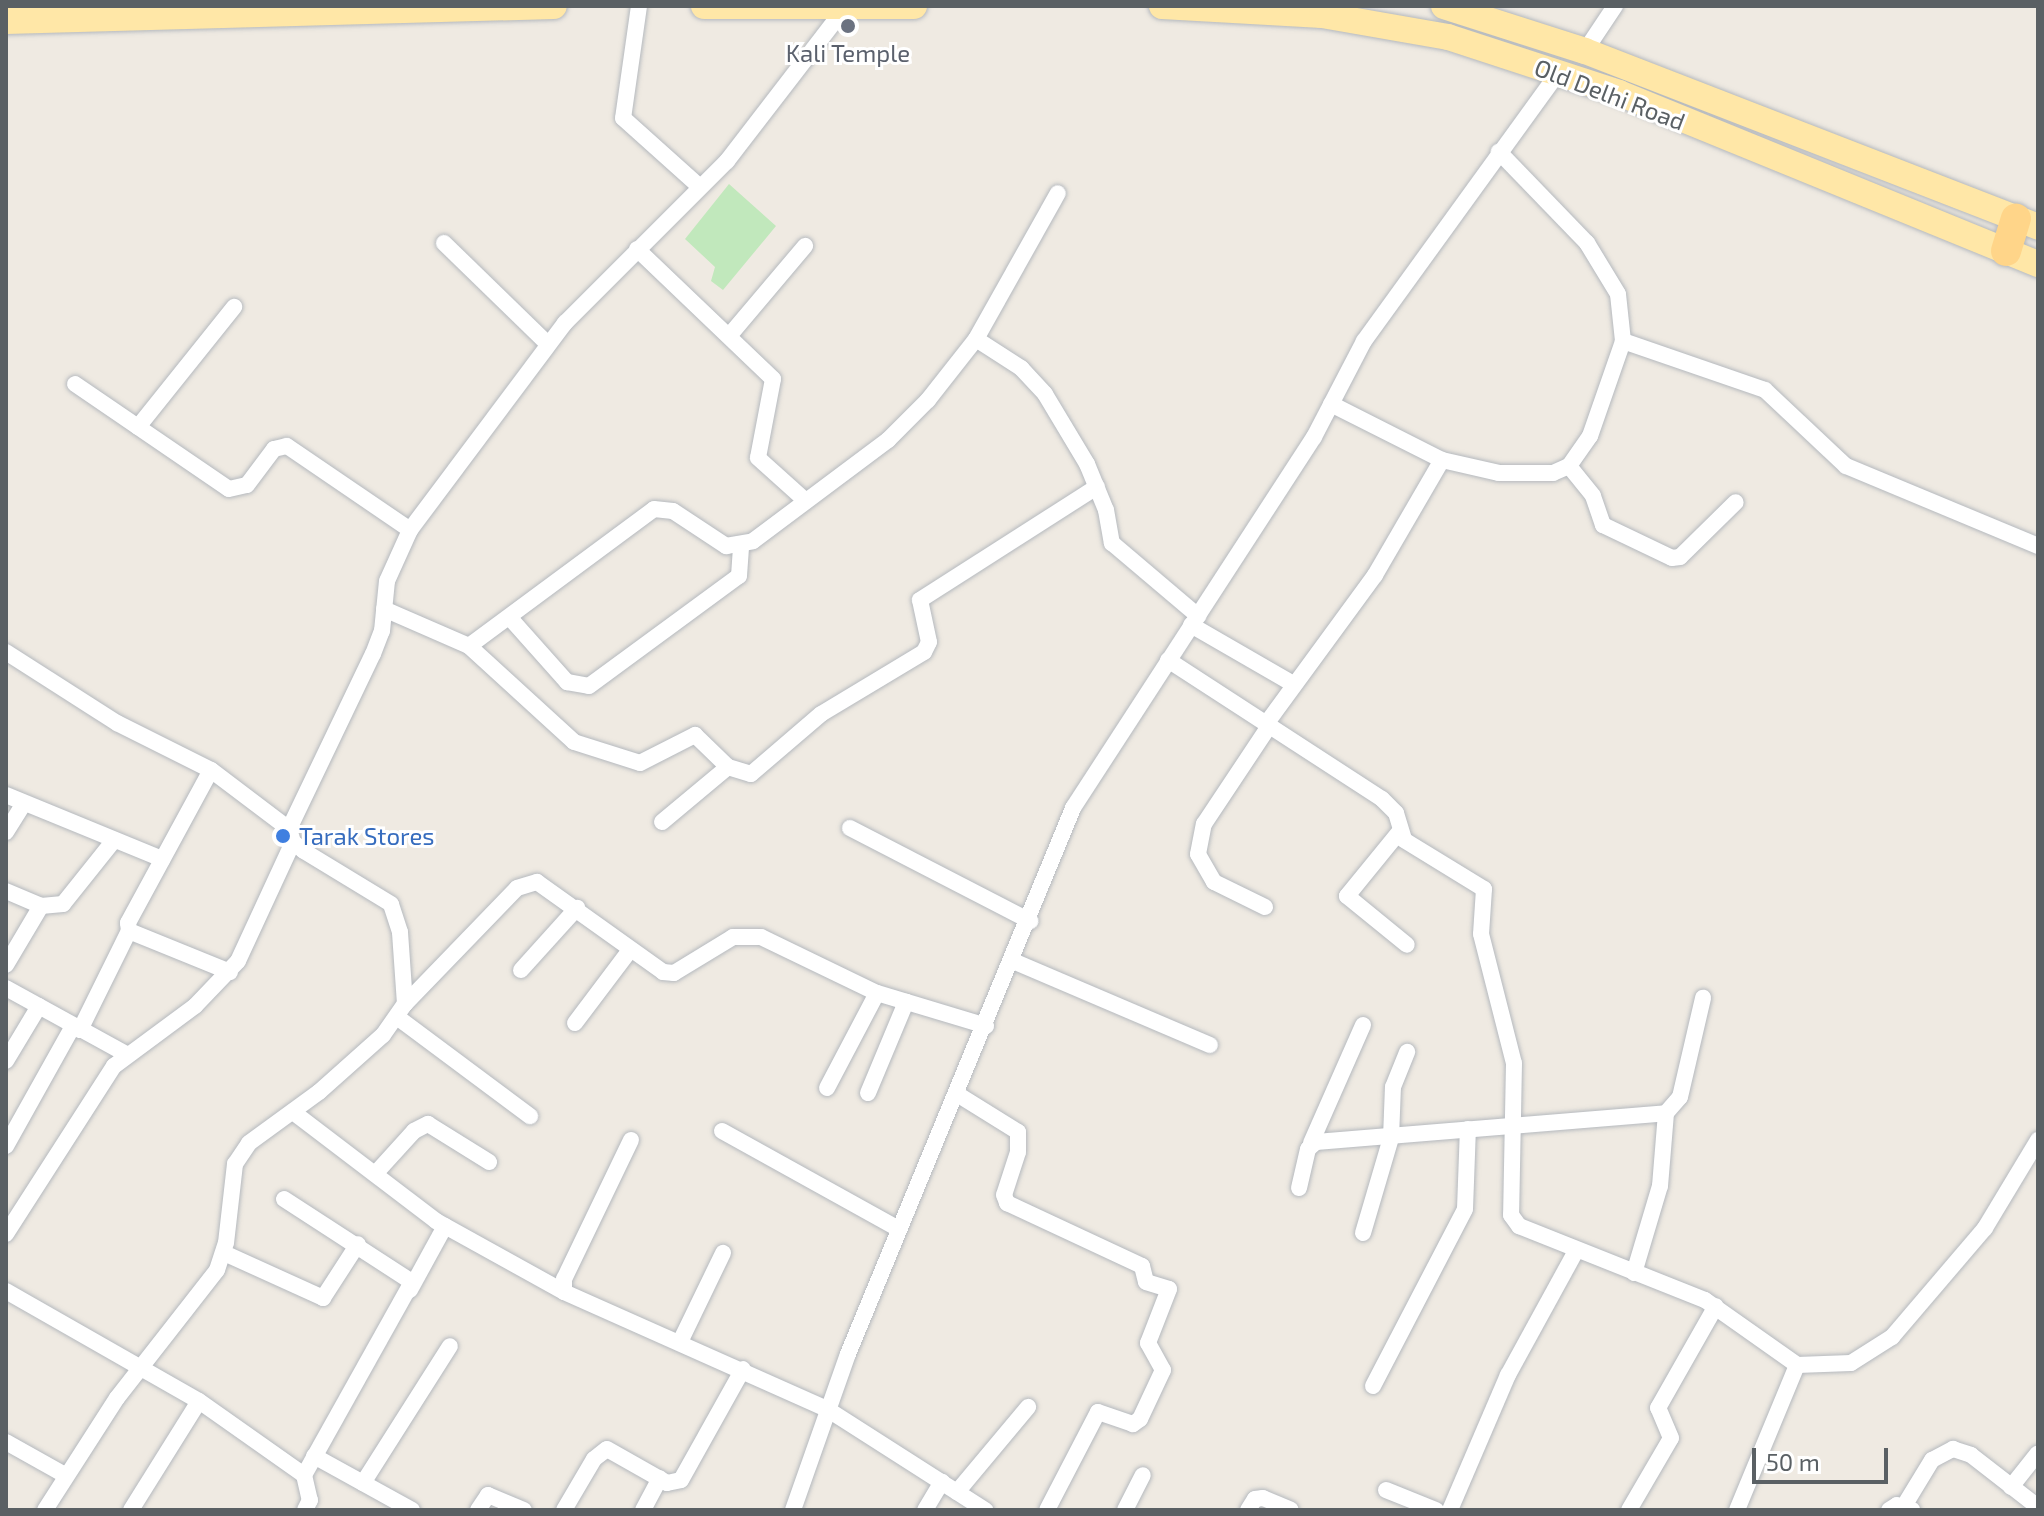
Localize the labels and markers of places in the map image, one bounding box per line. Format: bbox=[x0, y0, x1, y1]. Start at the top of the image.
marker: Kali Temple bbox=[839, 17, 857, 35]
place label: Kali Temple bbox=[786, 39, 910, 67]
place label: Tarak Stores bbox=[299, 822, 435, 850]
marker: Tarak Stores bbox=[274, 827, 292, 845]

